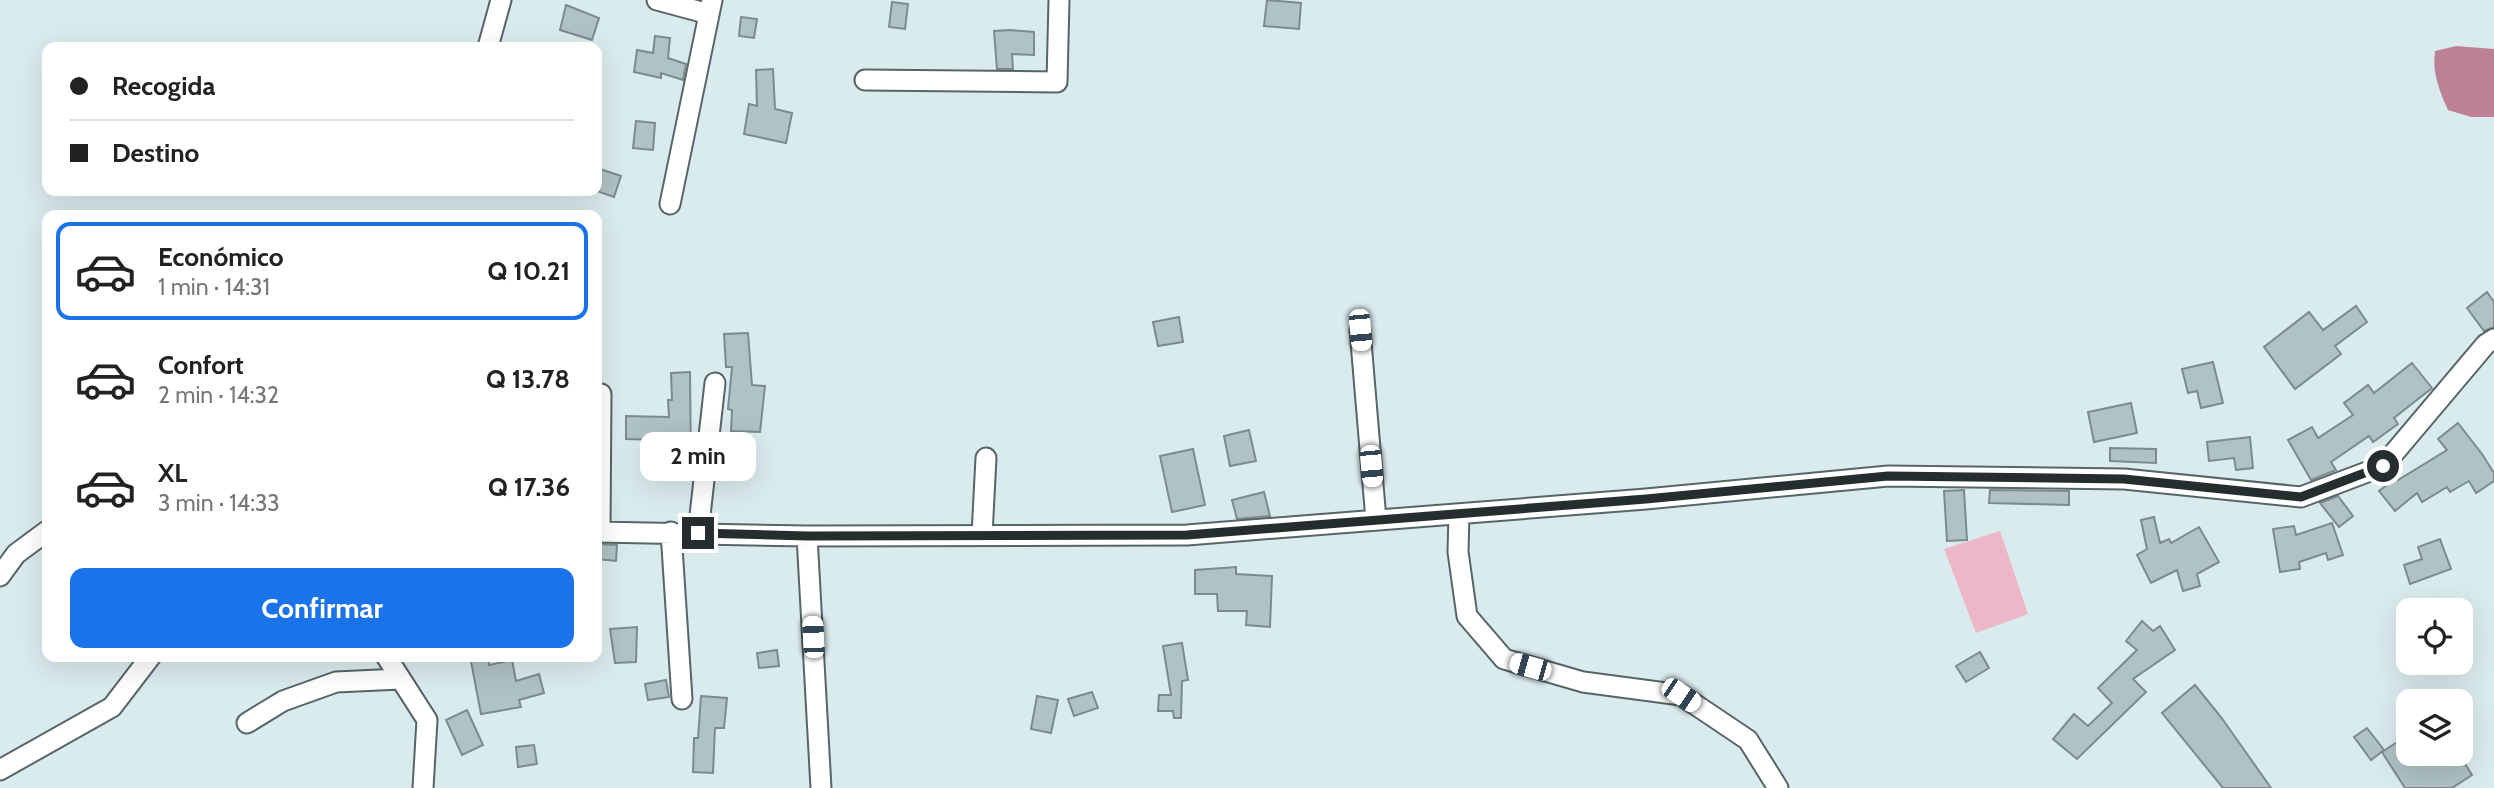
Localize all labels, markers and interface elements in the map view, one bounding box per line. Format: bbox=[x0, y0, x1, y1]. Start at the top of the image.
text: Recogida bbox=[112, 70, 215, 102]
text: Destino bbox=[112, 137, 199, 169]
icon: car bbox=[74, 240, 137, 303]
text: Económico bbox=[158, 241, 284, 273]
text: Q 10.21 bbox=[488, 255, 570, 287]
text: 1 min · 14:31 bbox=[158, 273, 270, 301]
car bbox=[1348, 308, 1373, 352]
icon: car bbox=[74, 348, 137, 411]
text: Confort bbox=[158, 349, 244, 381]
text: Q 13.78 bbox=[486, 363, 570, 395]
text: 2 min · 14:32 bbox=[158, 381, 279, 409]
callout: 2 min bbox=[640, 432, 756, 480]
text: 2 min bbox=[670, 442, 726, 470]
car bbox=[1359, 444, 1384, 488]
route start bbox=[2367, 450, 2399, 482]
icon: car bbox=[74, 456, 137, 519]
text: XL bbox=[158, 457, 187, 489]
text: Q 17.36 bbox=[488, 471, 570, 503]
text: 3 min · 14:33 bbox=[158, 489, 280, 517]
route end bbox=[682, 517, 714, 549]
button: Confirmar bbox=[70, 568, 574, 648]
map controls bbox=[2396, 598, 2473, 766]
button: locate bbox=[2396, 598, 2473, 675]
car bbox=[802, 615, 825, 659]
car bbox=[1507, 651, 1554, 683]
car bbox=[1658, 675, 1705, 715]
button: layers bbox=[2396, 689, 2473, 766]

